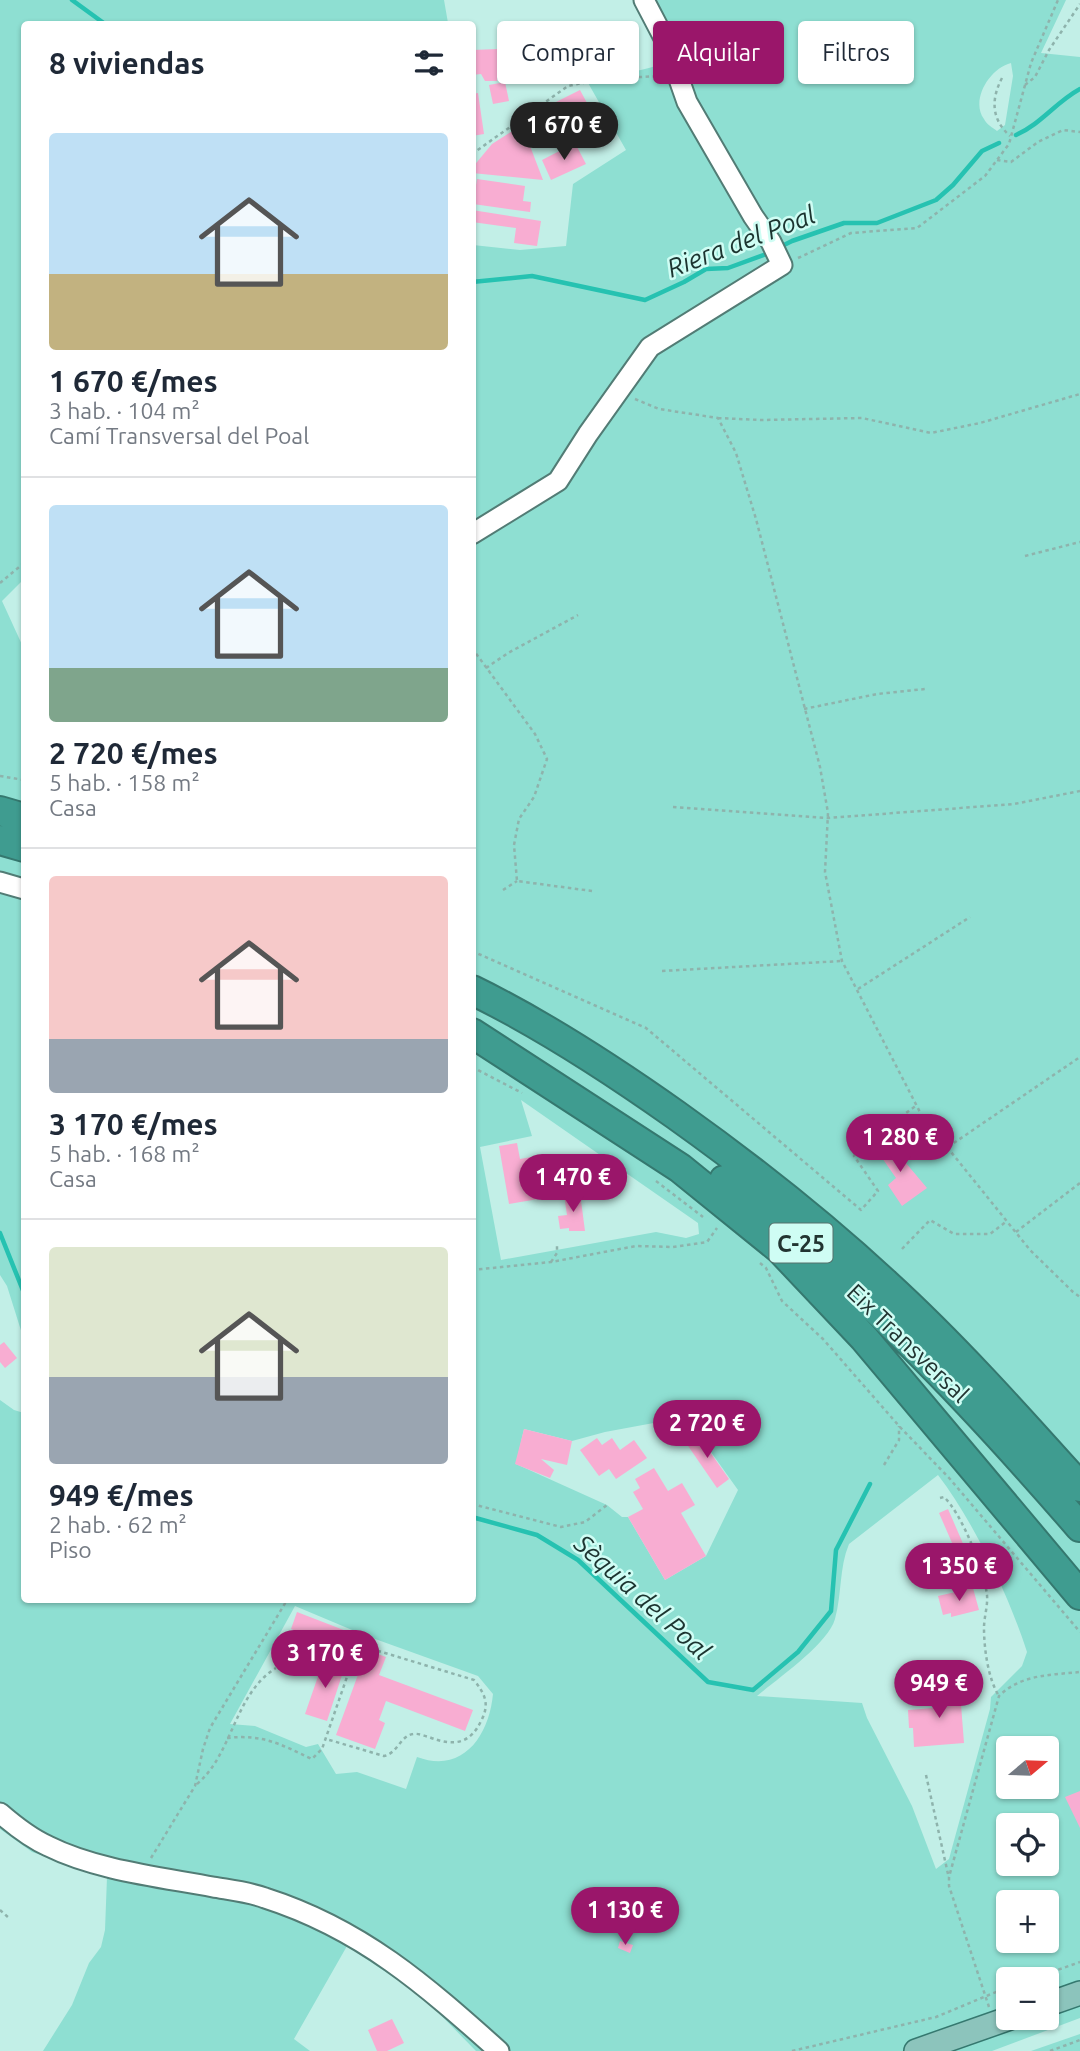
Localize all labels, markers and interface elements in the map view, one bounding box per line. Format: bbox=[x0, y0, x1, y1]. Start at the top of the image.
chip: Comprar bbox=[497, 21, 639, 84]
chip: Alquilar bbox=[653, 21, 784, 84]
chip: Filtros bbox=[798, 21, 914, 84]
icon: filters bbox=[410, 44, 448, 82]
text: 8 viviendas bbox=[49, 46, 205, 80]
pin: 1 670 € bbox=[499, 102, 629, 162]
text: 1 670 € bbox=[526, 112, 602, 137]
icon: home bbox=[186, 179, 312, 305]
water label: Riera del Poal bbox=[663, 199, 819, 283]
text: 1 670 €/mes bbox=[49, 364, 218, 398]
text: 3 hab. · 104 m² bbox=[49, 398, 200, 423]
text: Camí Transversal del Poal bbox=[49, 423, 309, 448]
icon: home bbox=[186, 551, 312, 677]
text: 2 720 €/mes bbox=[49, 736, 218, 770]
text: 5 hab. · 158 m² bbox=[49, 770, 200, 795]
text: Casa bbox=[49, 795, 97, 820]
icon: home bbox=[186, 922, 312, 1048]
text: 3 170 €/mes bbox=[49, 1107, 218, 1141]
pin: 1 280 € bbox=[835, 1114, 965, 1174]
text: 1 280 € bbox=[862, 1124, 938, 1149]
text: 5 hab. · 168 m² bbox=[49, 1141, 200, 1166]
pin: 1 470 € bbox=[508, 1154, 638, 1214]
text: 1 470 € bbox=[535, 1164, 611, 1189]
text: Casa bbox=[49, 1166, 97, 1191]
road number: C-25 bbox=[770, 1224, 832, 1262]
street label: Eix Transversal bbox=[842, 1278, 974, 1408]
icon: home bbox=[186, 1293, 312, 1419]
pin: 2 720 € bbox=[642, 1400, 772, 1460]
text: 2 720 € bbox=[669, 1410, 745, 1435]
text: 949 €/mes bbox=[49, 1478, 194, 1512]
text: 2 hab. · 62 m² bbox=[49, 1512, 187, 1537]
water label: Sèquia del Poal bbox=[568, 1528, 717, 1666]
text: Piso bbox=[49, 1537, 92, 1562]
pin: 1 350 € bbox=[894, 1544, 1024, 1603]
text: 1 350 € bbox=[921, 1553, 997, 1578]
pin: 3 170 € bbox=[260, 1630, 390, 1690]
text: 3 170 € bbox=[287, 1640, 363, 1665]
pin: 949 € bbox=[890, 1660, 988, 1720]
text: 949 € bbox=[910, 1670, 968, 1695]
north arrow bbox=[996, 1736, 1059, 1799]
map controls bbox=[996, 1736, 1059, 2030]
button: locate bbox=[996, 1813, 1059, 1876]
pin: 1 130 € bbox=[560, 1888, 690, 1947]
button: + bbox=[996, 1890, 1059, 1953]
text: 1 130 € bbox=[587, 1897, 663, 1922]
button: − bbox=[996, 1967, 1059, 2030]

